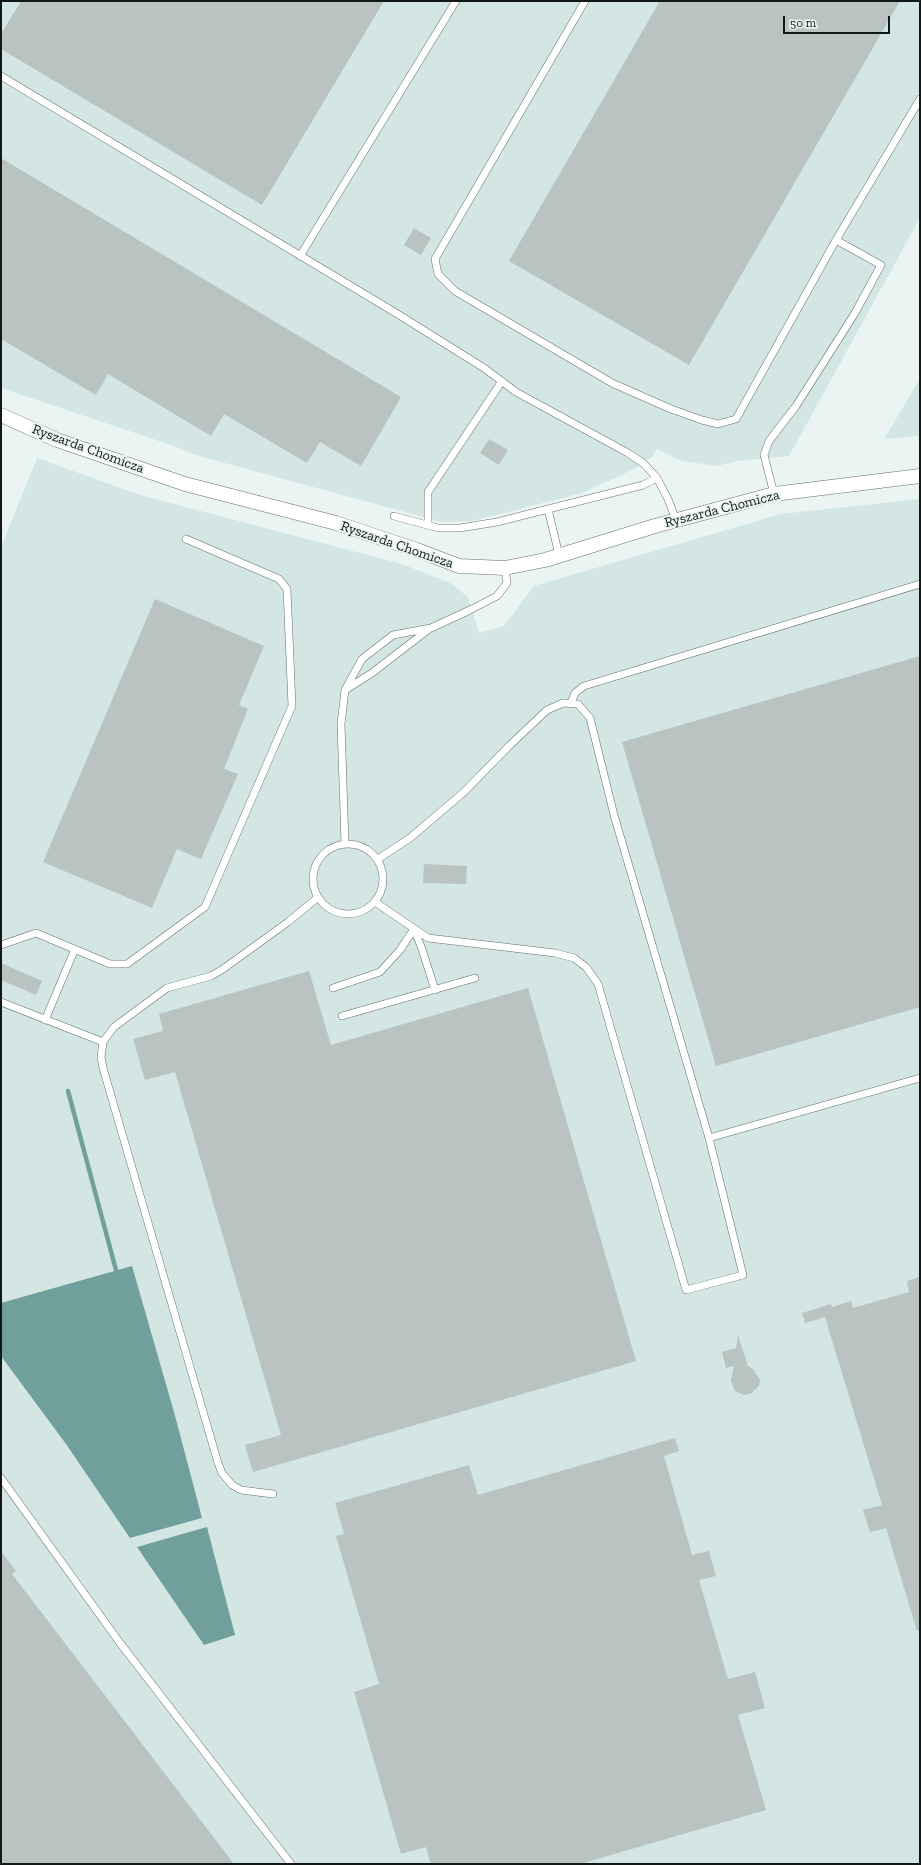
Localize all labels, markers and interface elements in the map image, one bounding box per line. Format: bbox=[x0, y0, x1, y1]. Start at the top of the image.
scale bar bbox=[785, 8, 892, 34]
text: 50 m bbox=[790, 16, 816, 30]
street label: Ryszarda Chomicza bbox=[30, 421, 146, 477]
street label: Ryszarda Chomicza bbox=[663, 487, 781, 531]
street label: Ryszarda Chomicza bbox=[338, 518, 456, 572]

